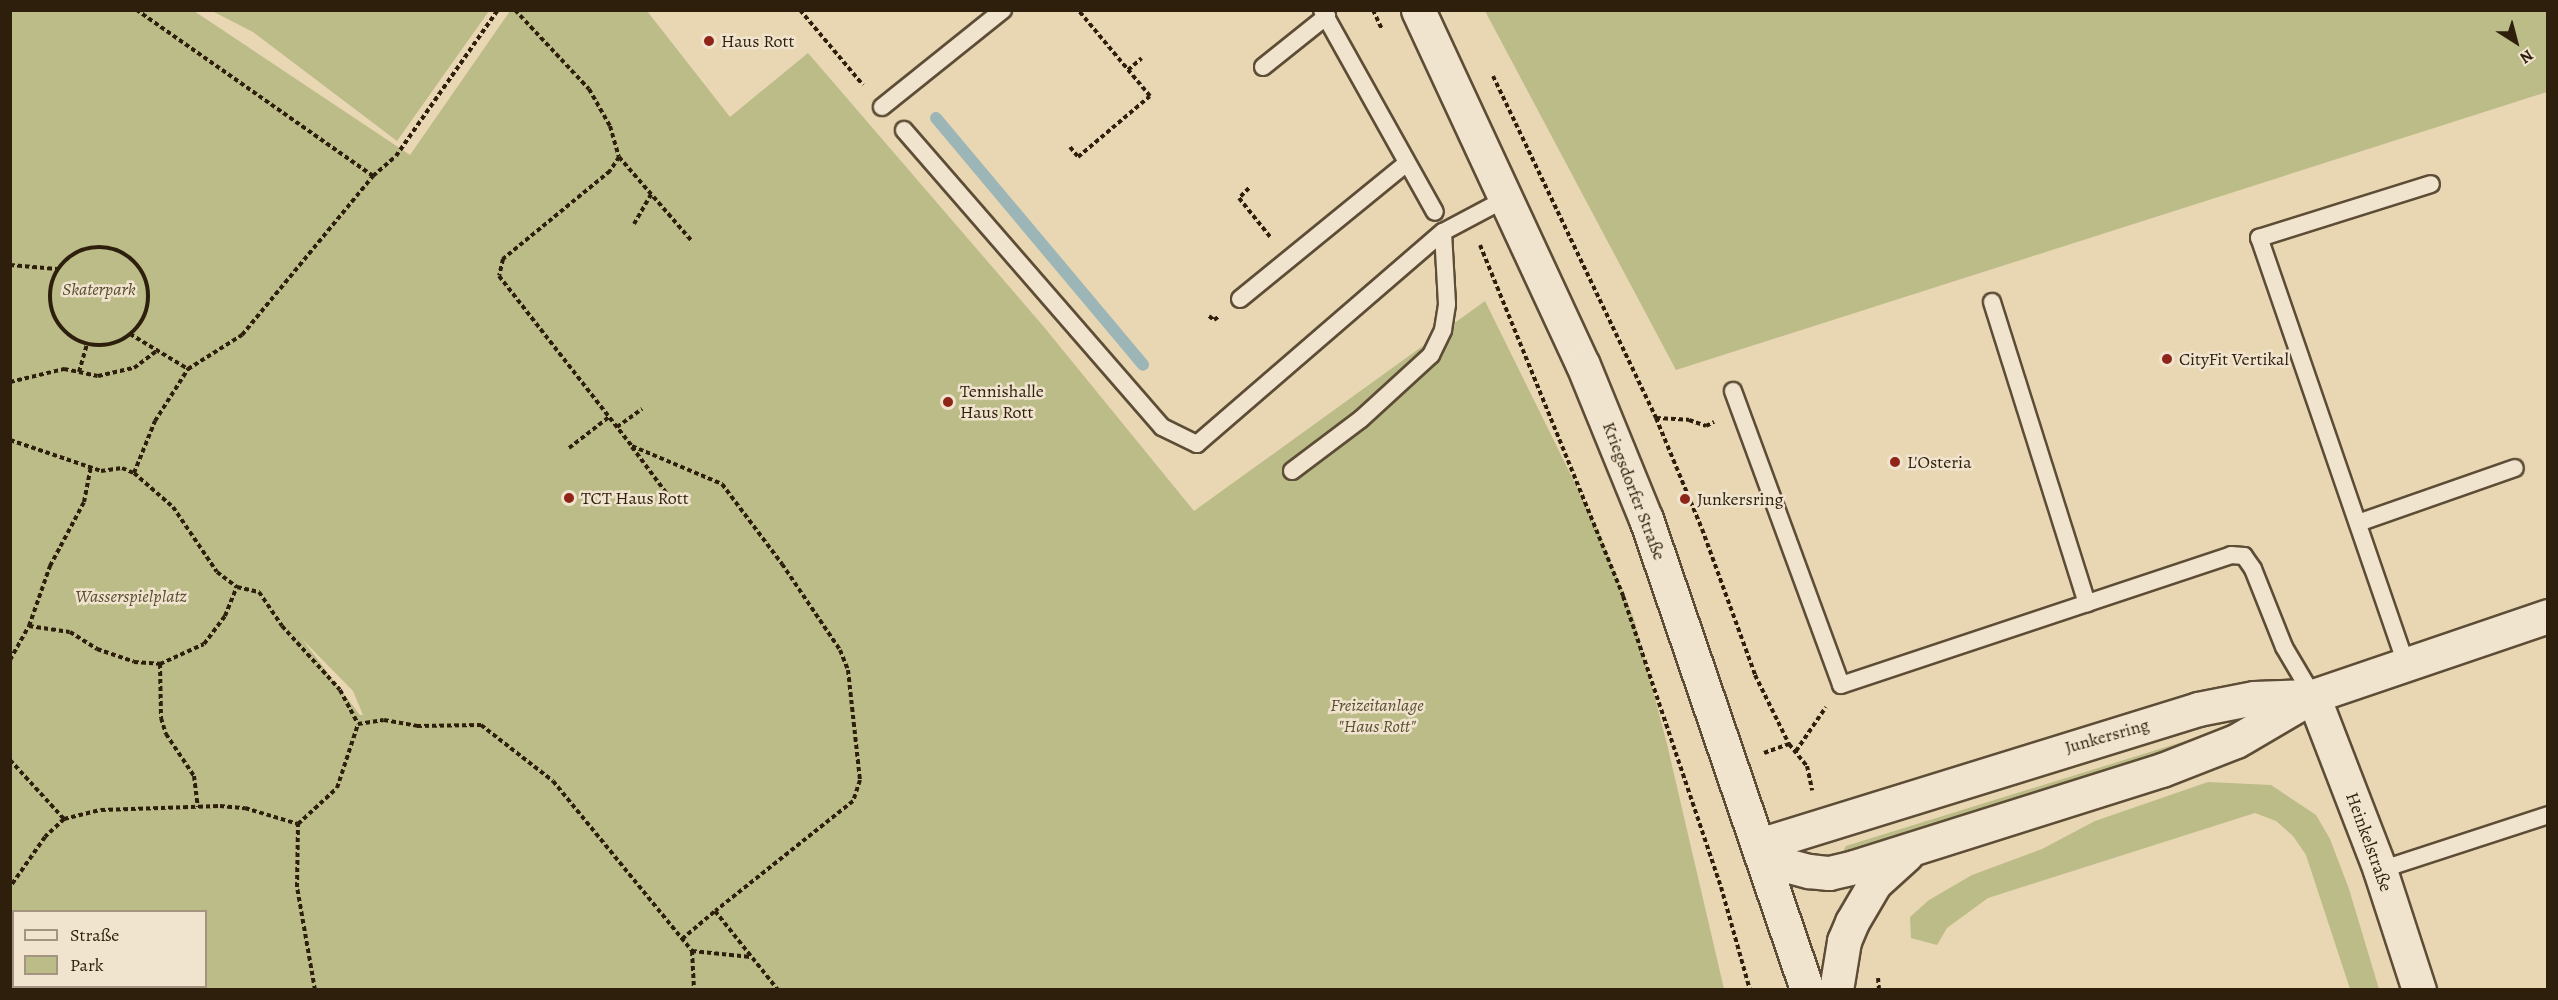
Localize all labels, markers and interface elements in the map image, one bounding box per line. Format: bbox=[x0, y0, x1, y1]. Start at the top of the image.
north arrow bbox=[2486, 12, 2546, 72]
place label: Haus Rott bbox=[721, 30, 794, 52]
marker: Haus Rott bbox=[702, 34, 716, 48]
text: N bbox=[2515, 44, 2538, 69]
park label: Skaterpark bbox=[62, 278, 136, 300]
place label: CityFit Vertikal bbox=[2179, 348, 2289, 370]
marker: CityFit Vertikal bbox=[2160, 352, 2174, 366]
place label: Tennishalle Haus Rott bbox=[960, 381, 1044, 424]
marker: Tennishalle Haus Rott bbox=[941, 395, 955, 409]
street label: Kriegsdorfer Straße bbox=[1598, 419, 1670, 563]
place label: L'Osteria bbox=[1907, 451, 1972, 473]
marker: L'Osteria bbox=[1888, 455, 1902, 469]
place label: TCT Haus Rott bbox=[581, 487, 689, 509]
place label: Junkersring bbox=[1697, 488, 1784, 510]
marker: TCT Haus Rott bbox=[562, 491, 576, 505]
marker: Junkersring bbox=[1678, 492, 1692, 506]
park label: Wasserspielplatz bbox=[75, 585, 187, 607]
park label: Freizeitanlage "Haus Rott" bbox=[1330, 695, 1424, 738]
street label: Junkersring bbox=[2062, 714, 2152, 758]
street label: Heinkelstraße bbox=[2341, 789, 2397, 895]
legend bbox=[12, 910, 207, 988]
text: Straße bbox=[70, 923, 119, 947]
text: Park bbox=[70, 953, 104, 977]

